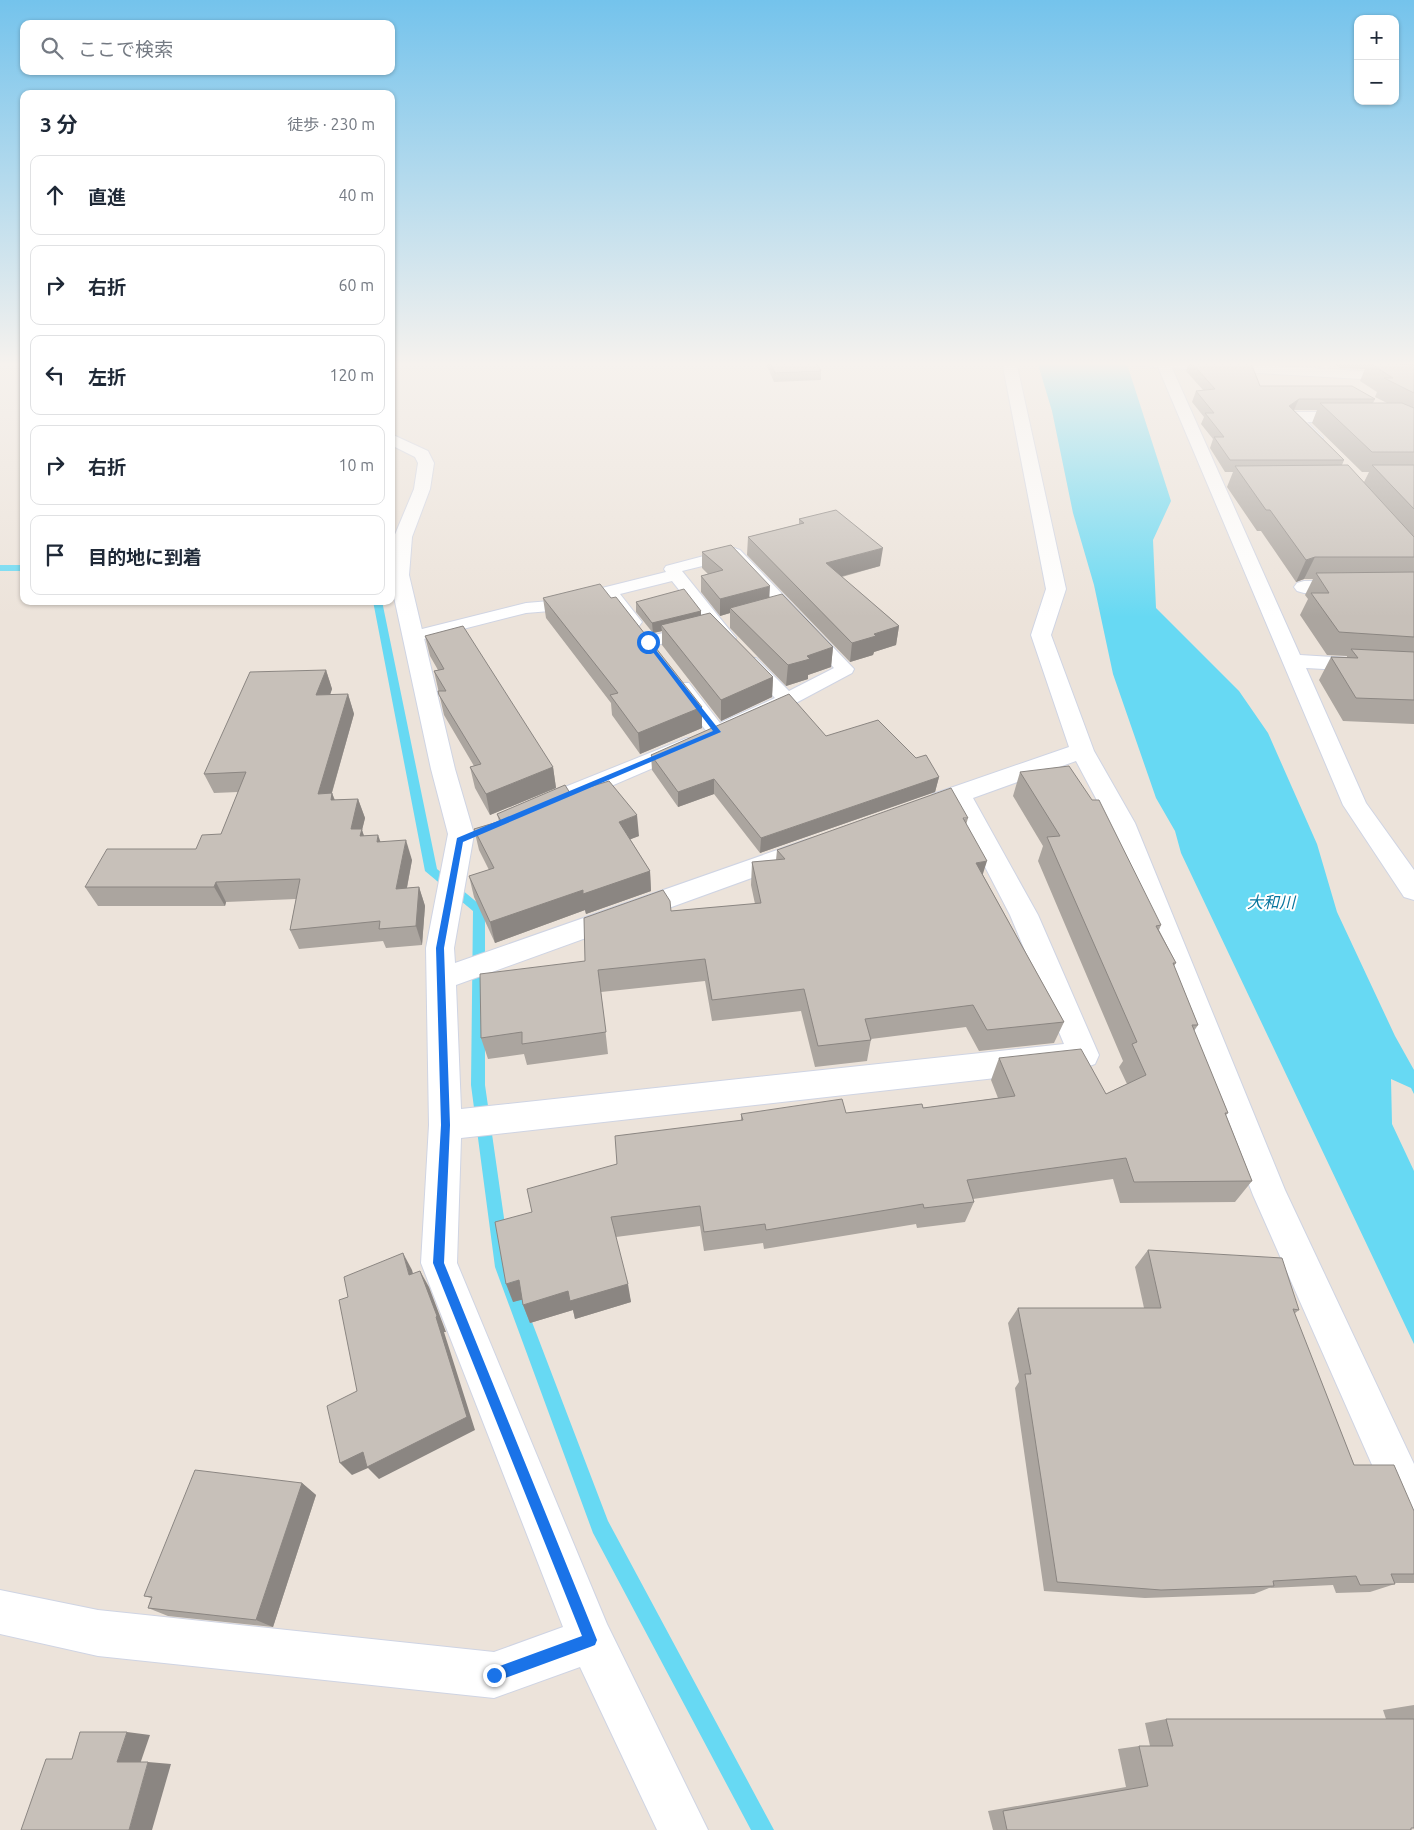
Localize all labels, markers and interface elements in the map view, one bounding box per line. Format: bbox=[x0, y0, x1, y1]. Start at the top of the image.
map controls bbox=[1354, 15, 1399, 105]
button: + bbox=[1354, 15, 1399, 60]
search box bbox=[20, 20, 395, 75]
icon: search bbox=[38, 34, 66, 62]
text: ここで検索 bbox=[78, 38, 173, 60]
button: − bbox=[1354, 60, 1399, 105]
text: 3 分 bbox=[40, 112, 78, 136]
text: 徒歩 · 230 m bbox=[287, 115, 375, 133]
icon: ahead bbox=[41, 181, 69, 209]
text: 直進 bbox=[88, 186, 126, 208]
text: 40 m bbox=[338, 186, 374, 204]
icon: right bbox=[41, 271, 69, 299]
text: 右折 bbox=[88, 276, 126, 298]
text: 60 m bbox=[338, 276, 374, 294]
icon: left bbox=[41, 361, 69, 389]
text: 左折 bbox=[88, 366, 126, 388]
text: 120 m bbox=[329, 366, 374, 384]
icon: right bbox=[41, 451, 69, 479]
text: 右折 bbox=[88, 456, 126, 478]
text: 10 m bbox=[338, 456, 374, 474]
icon: arrive bbox=[41, 541, 69, 569]
text: 目的地に到着 bbox=[88, 546, 202, 568]
route start bbox=[637, 631, 660, 654]
water label: 大和川 bbox=[1247, 893, 1297, 911]
route end bbox=[483, 1664, 506, 1687]

